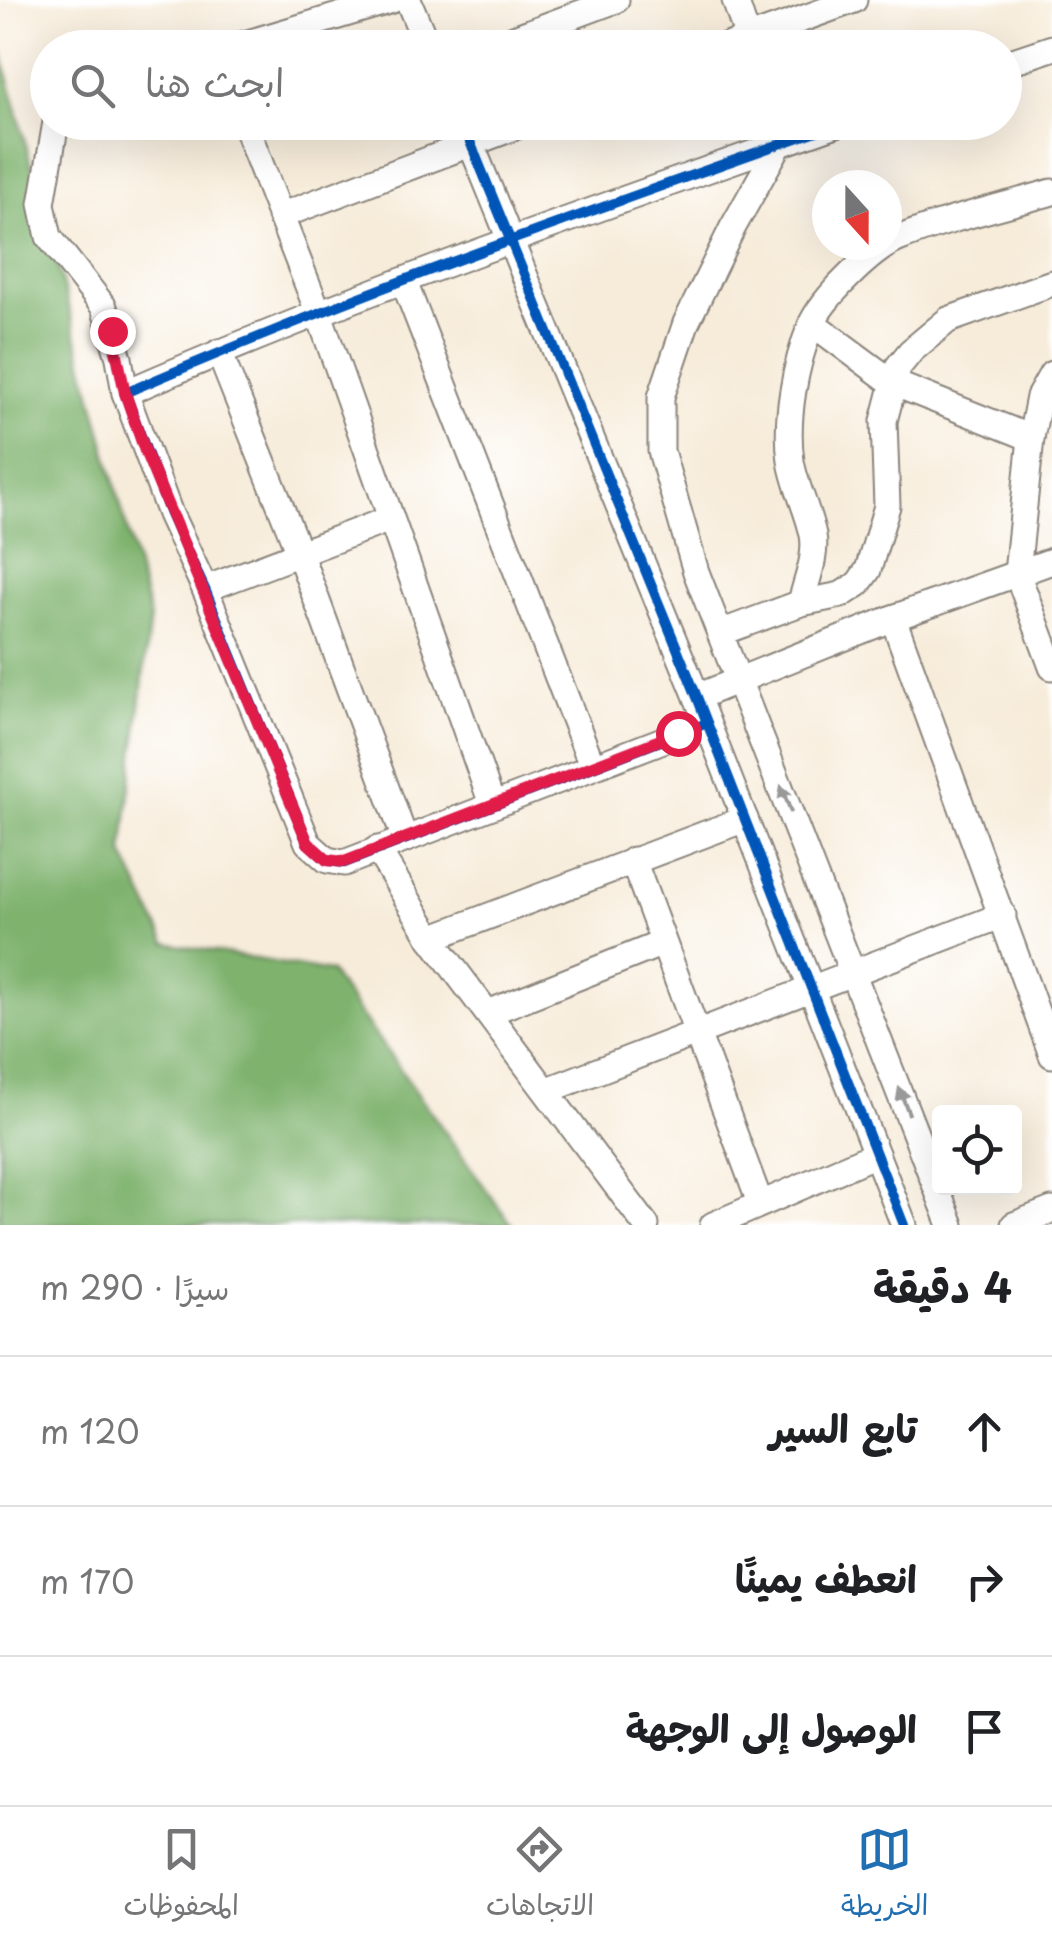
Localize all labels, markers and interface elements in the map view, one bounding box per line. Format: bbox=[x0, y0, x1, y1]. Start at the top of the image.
search box bbox=[30, 30, 1022, 140]
text: ابحث هنا bbox=[145, 53, 284, 110]
icon: search bbox=[65, 58, 120, 113]
north arrow bbox=[812, 170, 902, 260]
route end bbox=[90, 309, 136, 355]
route start bbox=[656, 711, 702, 757]
one-way arrow bbox=[777, 783, 793, 813]
one-way arrow bbox=[895, 1086, 911, 1116]
map controls bbox=[932, 1105, 1022, 1195]
button: locate bbox=[932, 1105, 1022, 1195]
text: 4 دقيقة bbox=[873, 1254, 1012, 1317]
text: سيرًا · 290 m bbox=[40, 1263, 229, 1311]
text: تابع السير bbox=[769, 1399, 917, 1456]
icon: ahead bbox=[957, 1404, 1012, 1459]
text: 120 m bbox=[40, 1407, 140, 1455]
text: انعطف يمينًا bbox=[735, 1549, 917, 1606]
icon: right bbox=[957, 1554, 1012, 1609]
text: 170 m bbox=[40, 1557, 134, 1605]
text: الوصول إلى الوجهة bbox=[625, 1699, 917, 1756]
icon: arrive bbox=[957, 1704, 1012, 1759]
tab: المحفوظات bbox=[124, 1822, 239, 1930]
tab: الاتجاهات bbox=[486, 1822, 594, 1930]
tab: الخريطة bbox=[841, 1822, 928, 1930]

